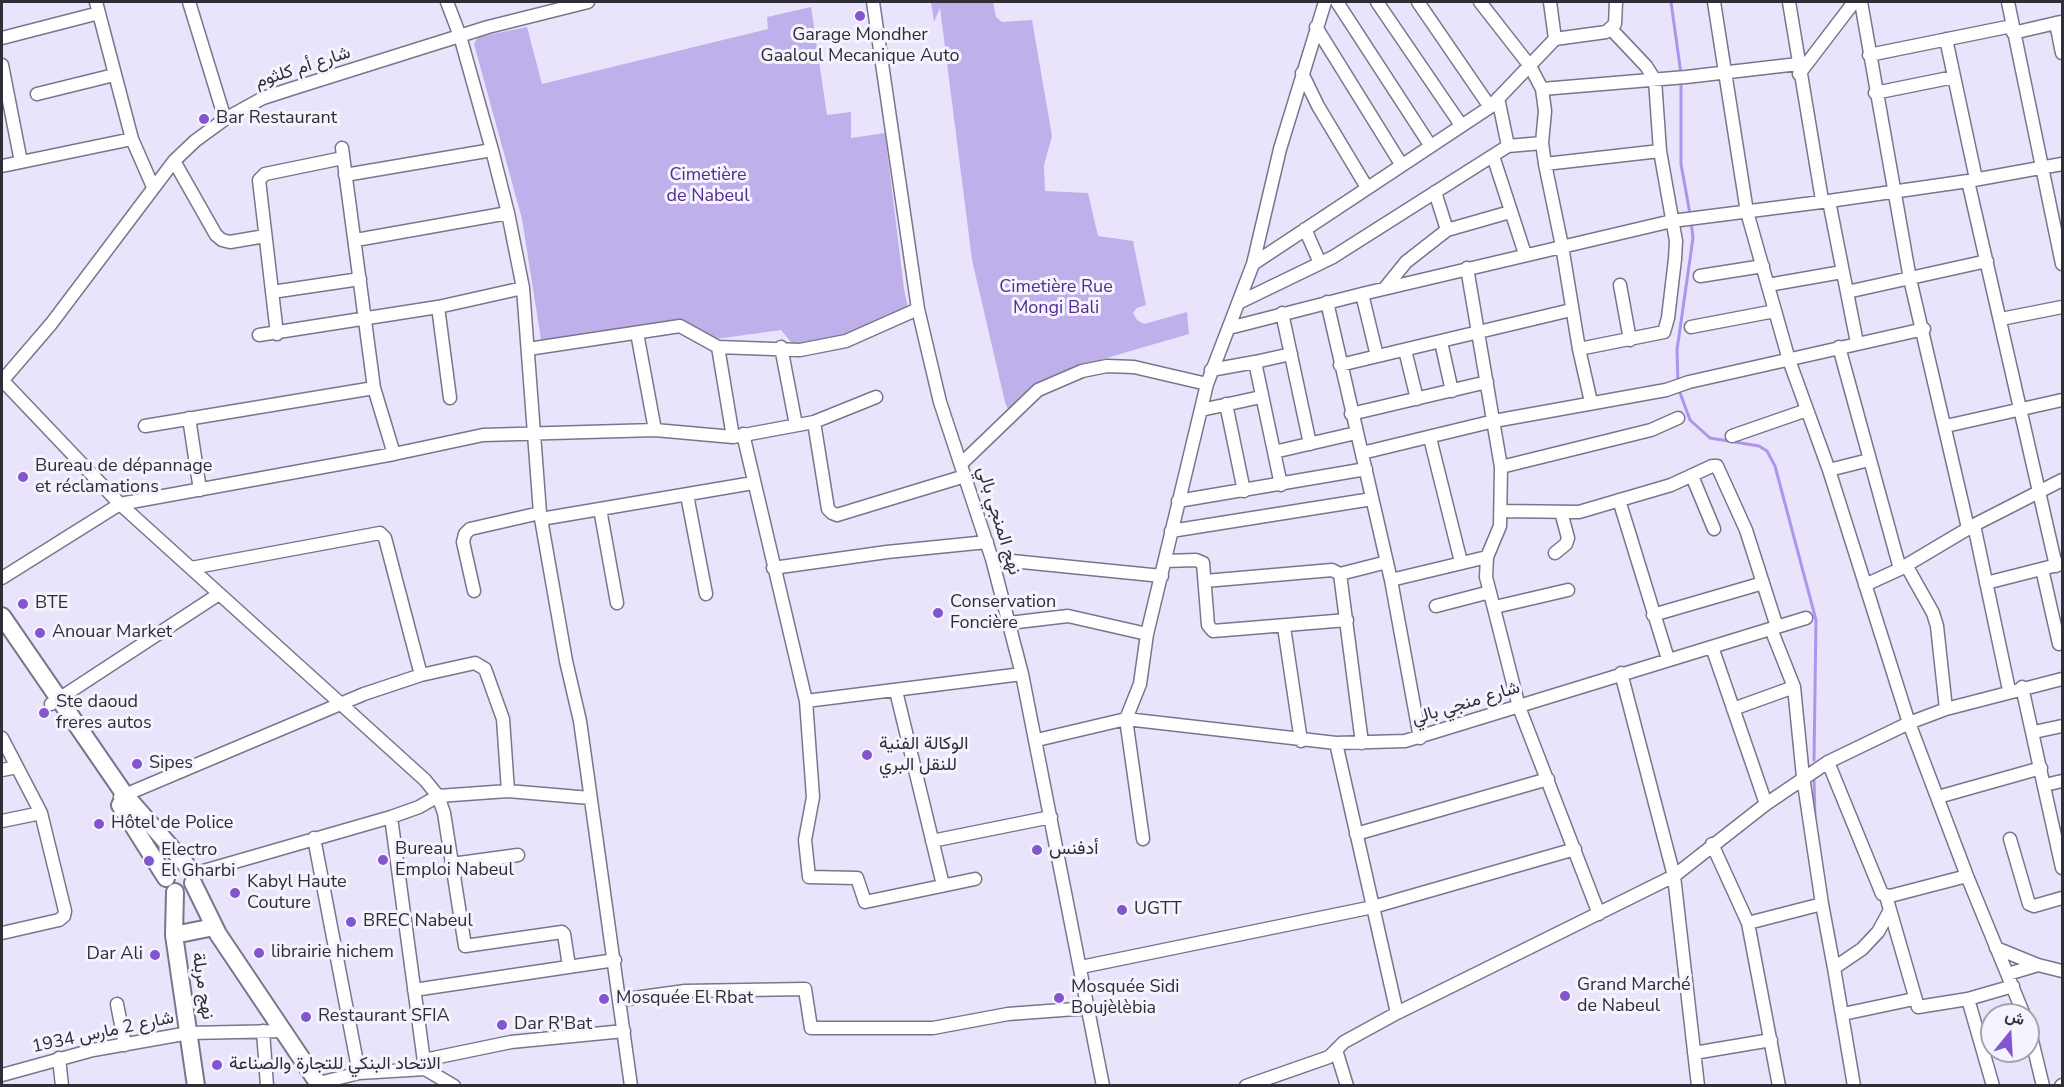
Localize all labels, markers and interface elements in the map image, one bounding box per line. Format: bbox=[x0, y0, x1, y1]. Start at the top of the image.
marker: Garage Mondher Gaaloul Mecanique Auto bbox=[853, 9, 867, 23]
place label: Garage Mondher Gaaloul Mecanique Auto bbox=[761, 25, 959, 68]
street label: شارع أم كلثوم bbox=[252, 42, 354, 94]
place label: Bar Restaurant bbox=[216, 108, 337, 130]
marker: Bar Restaurant bbox=[197, 112, 211, 126]
park label: Cimetière de Nabeul bbox=[666, 165, 750, 207]
park label: Cimetière Rue Mongi Bali bbox=[999, 277, 1113, 320]
place label: Bureau de dépannage et réclamations bbox=[35, 456, 212, 498]
street label: نهج المنجي بالي bbox=[971, 464, 1025, 578]
marker: Bureau de dépannage et réclamations bbox=[16, 470, 30, 484]
place label: Conservation Foncière bbox=[950, 592, 1056, 634]
place label: BTE bbox=[35, 593, 68, 615]
marker: BTE bbox=[16, 597, 30, 611]
marker: Conservation Foncière bbox=[931, 606, 945, 620]
place label: Anouar Market bbox=[52, 622, 172, 644]
marker: Anouar Market bbox=[33, 626, 47, 640]
street label: شارع منجي بالي bbox=[1409, 677, 1523, 731]
place label: Ste daoud freres autos bbox=[56, 692, 152, 734]
marker: Ste daoud freres autos bbox=[37, 706, 51, 720]
place label: الوكالة الفنية للنقل البري bbox=[879, 734, 968, 777]
marker: الوكالة الفنية للنقل البري bbox=[860, 748, 874, 762]
place label: Sipes bbox=[149, 753, 193, 775]
marker: Sipes bbox=[130, 757, 144, 771]
place label: Hôtel de Police bbox=[111, 813, 233, 835]
marker: Hôtel de Police bbox=[92, 817, 106, 831]
place label: Bureau Emploi Nabeul bbox=[395, 839, 514, 882]
place label: أدفنس bbox=[1049, 839, 1098, 861]
place label: Electro El Gharbi bbox=[161, 840, 235, 882]
marker: أدفنس bbox=[1030, 843, 1044, 857]
marker: Bureau Emploi Nabeul bbox=[376, 853, 390, 867]
marker: Electro El Gharbi bbox=[142, 854, 156, 868]
place label: Kabyl Haute Couture bbox=[247, 872, 346, 914]
marker: Kabyl Haute Couture bbox=[228, 886, 242, 900]
place label: UGTT bbox=[1134, 899, 1182, 921]
marker: UGTT bbox=[1115, 903, 1129, 917]
place label: BREC Nabeul bbox=[363, 911, 473, 933]
marker: BREC Nabeul bbox=[344, 915, 358, 929]
place label: librairie hichem bbox=[271, 942, 394, 964]
place label: Dar Ali bbox=[86, 944, 143, 966]
marker: librairie hichem bbox=[252, 946, 266, 960]
marker: Dar Ali bbox=[148, 948, 162, 962]
street label: نهج مربلة bbox=[186, 951, 218, 1021]
place label: Grand Marché de Nabeul bbox=[1577, 975, 1691, 1018]
place label: Mosquée Sidi Boujèlèbia bbox=[1071, 977, 1179, 1020]
place label: Mosquée El Rbat bbox=[616, 988, 753, 1010]
marker: Grand Marché de Nabeul bbox=[1558, 989, 1572, 1003]
marker: Mosquée Sidi Boujèlèbia bbox=[1052, 991, 1066, 1005]
marker: Mosquée El Rbat bbox=[597, 992, 611, 1006]
north arrow bbox=[1980, 1003, 2040, 1063]
text: ش bbox=[2002, 1004, 2027, 1031]
place label: Restaurant SFIA bbox=[318, 1006, 450, 1028]
street label: شارع 2 مارس 1934 bbox=[30, 1007, 176, 1059]
marker: Restaurant SFIA bbox=[299, 1010, 313, 1024]
place label: Dar R'Bat bbox=[514, 1014, 592, 1036]
marker: Dar R'Bat bbox=[495, 1018, 509, 1032]
place label: الاتحاد البنكي للتجارة والصناعة bbox=[229, 1054, 441, 1076]
marker: الاتحاد البنكي للتجارة والصناعة bbox=[210, 1058, 224, 1072]

